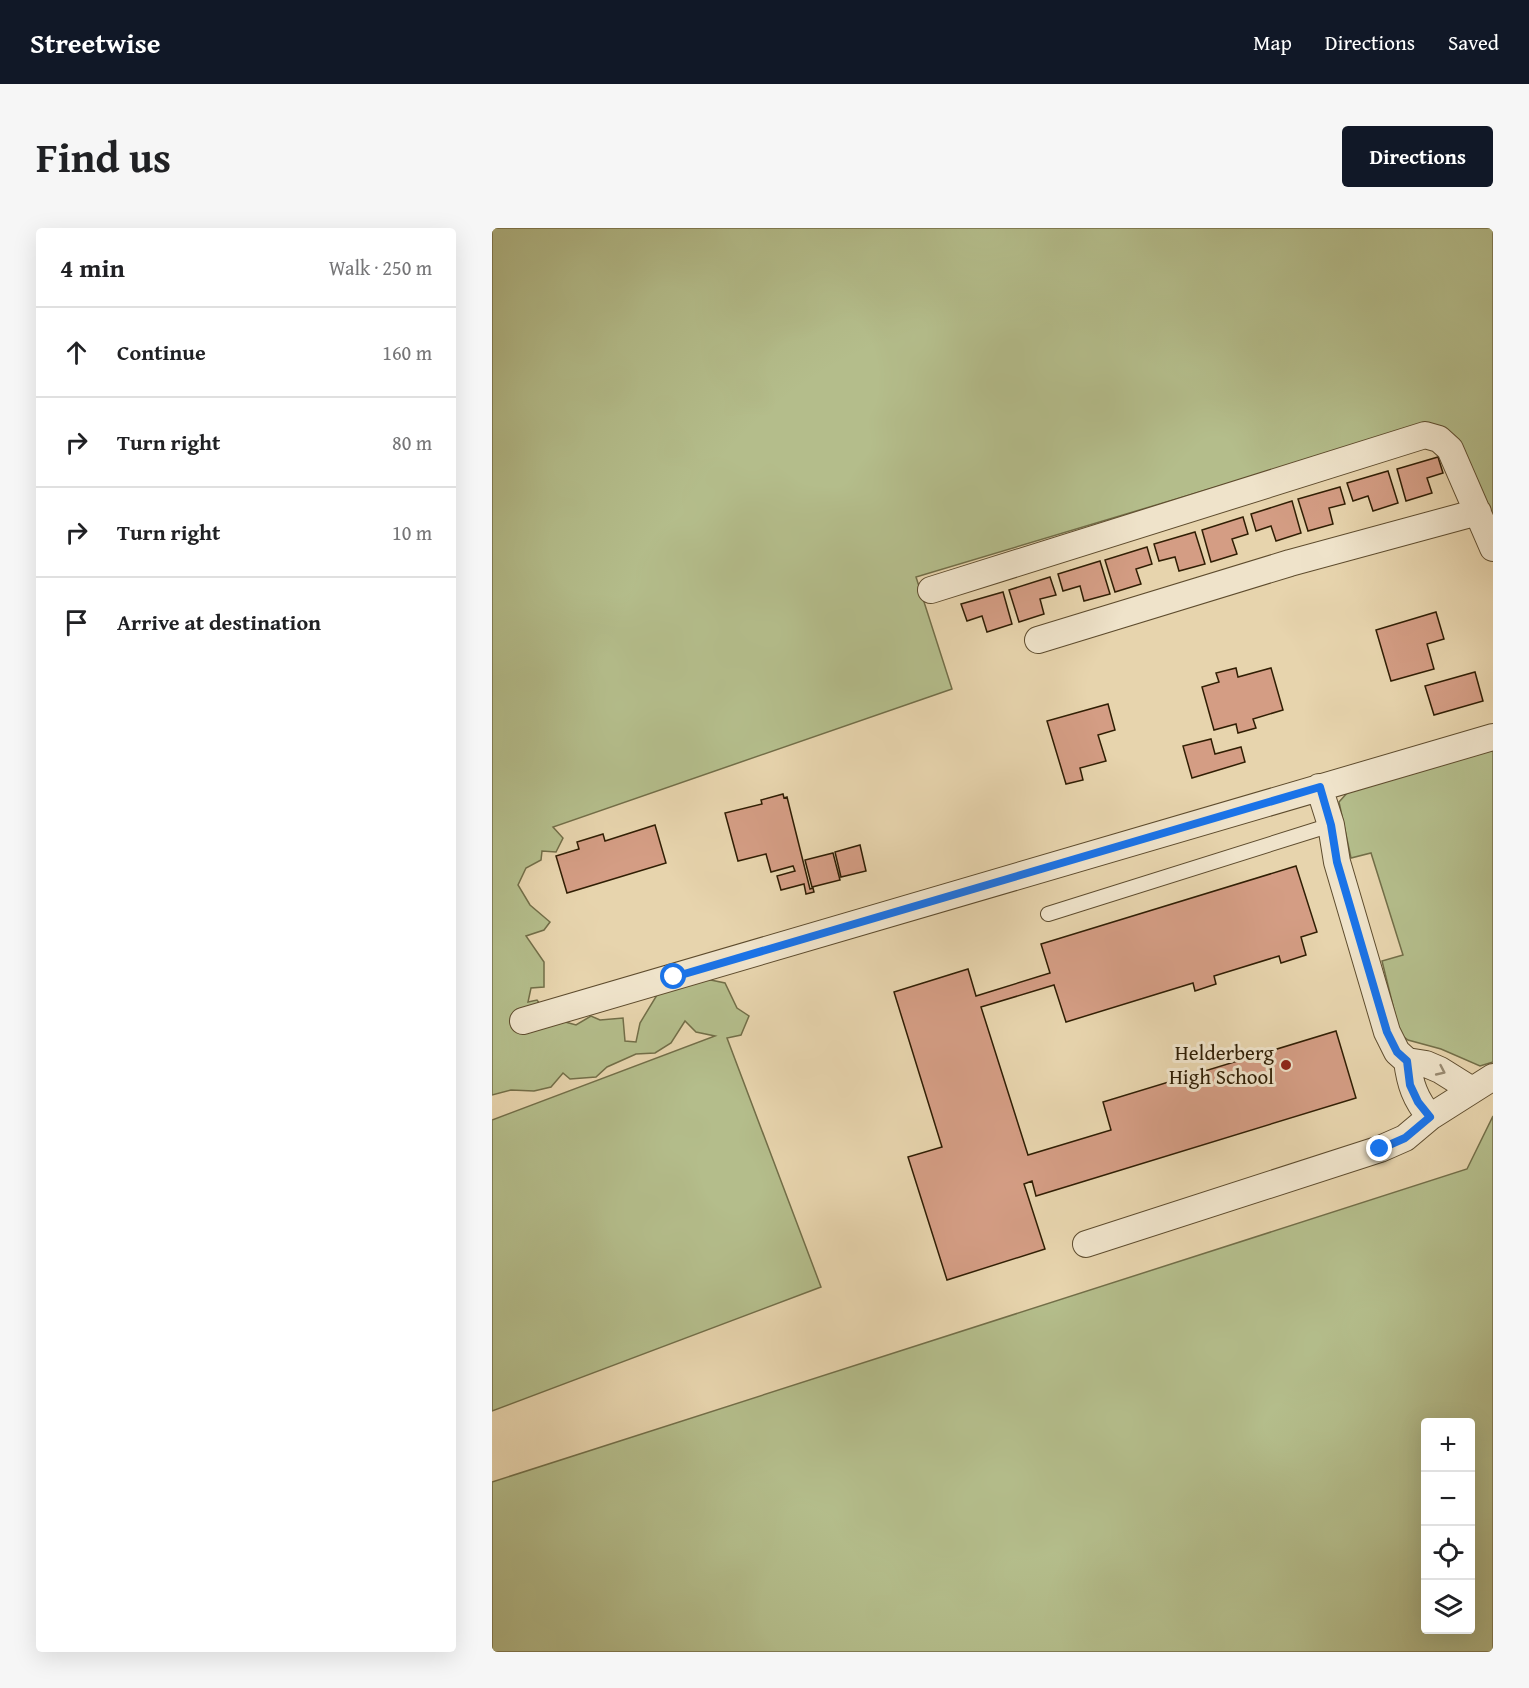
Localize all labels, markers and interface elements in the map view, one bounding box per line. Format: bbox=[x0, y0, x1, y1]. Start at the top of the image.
text: Streetwise bbox=[30, 22, 160, 63]
text: Map bbox=[1253, 27, 1292, 58]
text: Directions bbox=[1325, 27, 1415, 58]
text: Saved bbox=[1448, 27, 1499, 58]
text: Find us bbox=[36, 126, 171, 187]
button: Directions bbox=[1342, 126, 1493, 187]
text: 4 min bbox=[60, 248, 125, 287]
text: Walk · 250 m bbox=[329, 253, 432, 282]
icon: ahead bbox=[60, 336, 93, 369]
text: Continue bbox=[117, 336, 206, 368]
text: 160 m bbox=[382, 338, 432, 367]
icon: right bbox=[60, 426, 93, 459]
text: Turn right bbox=[117, 426, 220, 458]
text: 80 m bbox=[392, 428, 432, 457]
icon: right bbox=[60, 516, 93, 549]
text: Turn right bbox=[117, 516, 220, 548]
text: 10 m bbox=[392, 518, 432, 547]
icon: arrive bbox=[60, 606, 93, 639]
text: Arrive at destination bbox=[117, 606, 321, 638]
route start bbox=[660, 963, 686, 989]
place label: Helderberg High School bbox=[1169, 1037, 1275, 1092]
marker: Helderberg High School bbox=[1279, 1058, 1293, 1072]
one-way arrow bbox=[1435, 1063, 1446, 1075]
route end bbox=[1366, 1135, 1392, 1161]
map controls bbox=[1421, 1418, 1475, 1634]
button: + bbox=[1421, 1418, 1475, 1472]
button: − bbox=[1421, 1472, 1475, 1526]
button: locate bbox=[1421, 1526, 1475, 1580]
button: layers bbox=[1421, 1580, 1475, 1634]

